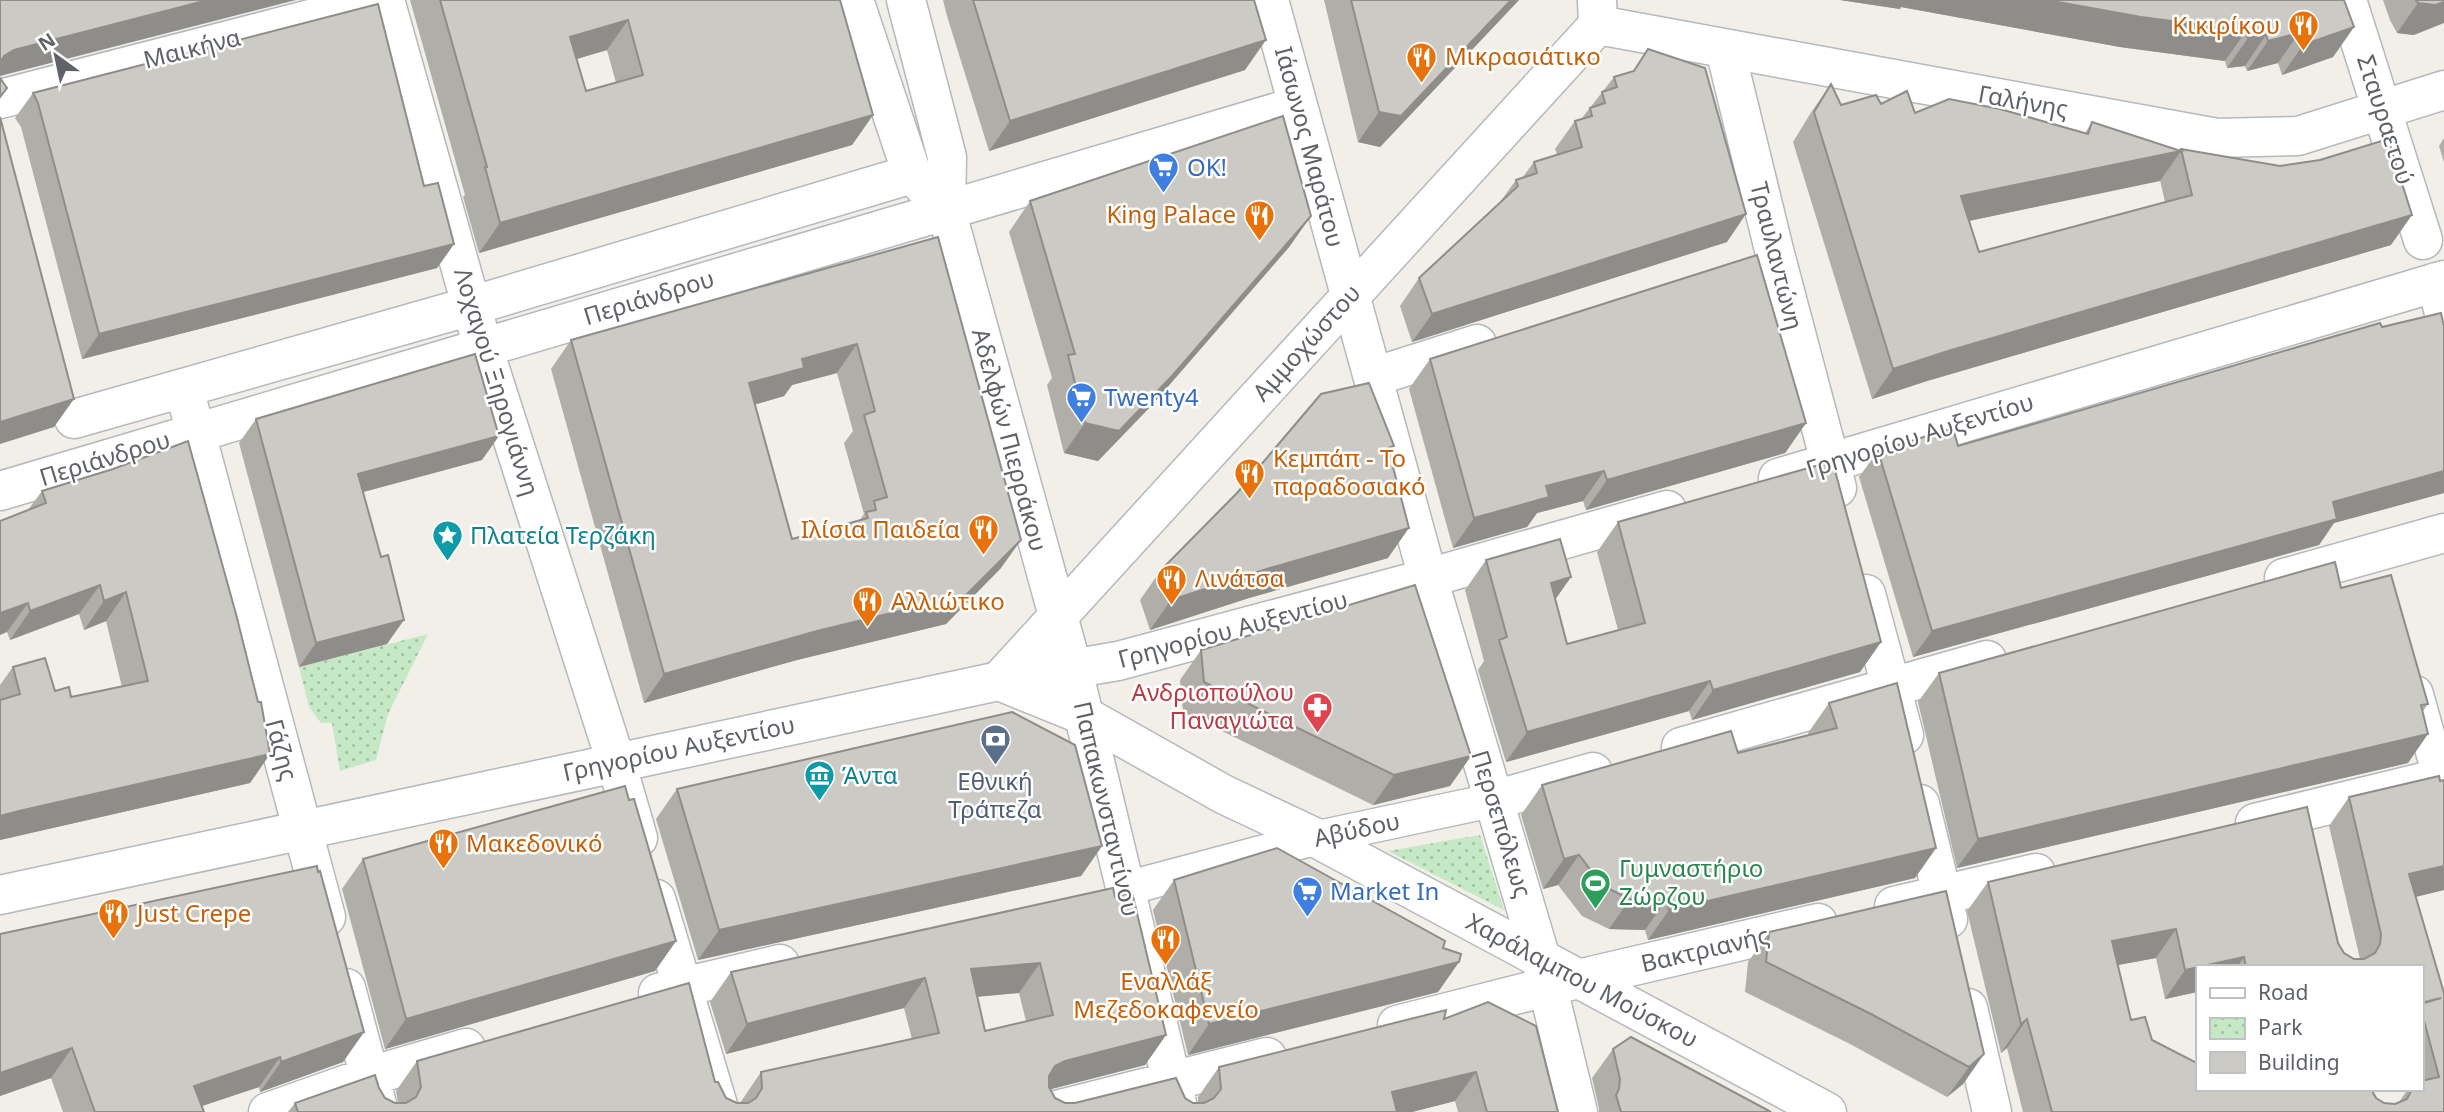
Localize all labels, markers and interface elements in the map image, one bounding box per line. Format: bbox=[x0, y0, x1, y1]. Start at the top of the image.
place label: Κικιρίκου bbox=[2172, 8, 2280, 41]
restaurant icon: Κικιρίκου bbox=[2286, 9, 2320, 53]
street label: Μαικήνα bbox=[140, 20, 244, 76]
north arrow bbox=[21, 21, 91, 91]
text: N bbox=[33, 27, 60, 57]
place label: Μικρασιάτικο bbox=[1445, 39, 1601, 72]
restaurant icon: Μικρασιάτικο bbox=[1405, 40, 1439, 84]
street label: Ιάσωνος Μαράτου bbox=[1268, 43, 1353, 251]
street label: Σταυραετού bbox=[2350, 51, 2423, 189]
street label: Γαλήνης bbox=[1976, 76, 2071, 125]
place label: ΟΚ! bbox=[1187, 150, 1227, 183]
supermarket icon: ΟΚ! bbox=[1147, 151, 1181, 195]
street label: Τραυλαντώνη bbox=[1743, 178, 1812, 333]
place label: King Palace bbox=[1106, 197, 1236, 230]
restaurant icon: King Palace bbox=[1242, 198, 1276, 242]
street label: Περιάνδρου bbox=[579, 261, 718, 332]
street label: Λοχαγού Ξηρογιάννη bbox=[447, 264, 548, 499]
street label: Αμμοχώστου bbox=[1245, 276, 1367, 408]
street label: Αδελφών Πιερράκου bbox=[965, 325, 1056, 555]
place label: Twenty4 bbox=[1104, 380, 1199, 413]
supermarket icon: Twenty4 bbox=[1064, 381, 1098, 425]
street label: Γρηγορίου Αυξεντίου bbox=[1802, 384, 2037, 485]
street label: Περιάνδρου bbox=[35, 422, 174, 493]
place label: Κεμπάπ - Το παραδοσιακό bbox=[1273, 441, 1426, 502]
restaurant icon: Κεμπάπ - Το παραδοσιακό bbox=[1233, 456, 1267, 500]
place label: Ιλίσια Παιδεία bbox=[801, 512, 960, 545]
restaurant icon: Ιλίσια Παιδεία bbox=[966, 513, 1000, 557]
place label: Πλατεία Τερζάκη bbox=[470, 518, 656, 551]
place icon: Πλατεία Τερζάκη bbox=[430, 519, 464, 563]
place label: Λινάτσα bbox=[1195, 561, 1284, 594]
restaurant icon: Λινάτσα bbox=[1155, 562, 1189, 606]
street label: Γρηγορίου Αυξεντίου bbox=[1114, 582, 1351, 675]
place label: Αλλιώτικο bbox=[891, 584, 1005, 617]
restaurant icon: Αλλιώτικο bbox=[851, 585, 885, 629]
place label: Ανδριοπούλου Παναγιώτα bbox=[1132, 675, 1294, 736]
pharmacy icon: Ανδριοπούλου Παναγιώτα bbox=[1300, 690, 1334, 734]
street label: Παπακωνσταντίνου bbox=[1067, 698, 1148, 919]
street label: Γρηγορίου Αυξεντίου bbox=[560, 707, 798, 788]
street label: Γάζης bbox=[258, 715, 306, 784]
bank icon: Εθνική Τράπεζα bbox=[978, 723, 1012, 767]
street label: Περσεπόλεως bbox=[1464, 746, 1541, 901]
place label: Άντα bbox=[842, 758, 898, 791]
museum icon: Άντα bbox=[802, 759, 836, 803]
place label: Εθνική Τράπεζα bbox=[948, 764, 1042, 825]
street label: Αβύδου bbox=[1311, 803, 1403, 854]
place label: Μακεδονικό bbox=[466, 826, 602, 859]
restaurant icon: Μακεδονικό bbox=[426, 827, 460, 871]
place label: Γυμναστήριο Ζώρζου bbox=[1619, 851, 1763, 912]
sports icon: Γυμναστήριο Ζώρζου bbox=[1579, 866, 1613, 910]
place label: Market In bbox=[1330, 874, 1439, 907]
supermarket icon: Market In bbox=[1290, 875, 1324, 919]
place label: Just Crepe bbox=[135, 896, 251, 929]
restaurant icon: Just Crepe bbox=[97, 897, 131, 941]
street label: Χαράλαμπου Μούσκου bbox=[1461, 905, 1704, 1055]
street label: Βακτριανής bbox=[1637, 918, 1772, 979]
restaurant icon: Εναλλάξ Μεζεδοκαφενείο bbox=[1149, 923, 1183, 967]
place label: Εναλλάξ Μεζεδοκαφενείο bbox=[1073, 964, 1259, 1025]
legend bbox=[2196, 965, 2423, 1091]
text: Road bbox=[2258, 978, 2308, 1006]
text: Park bbox=[2258, 1013, 2303, 1041]
text: Building bbox=[2258, 1048, 2340, 1076]

